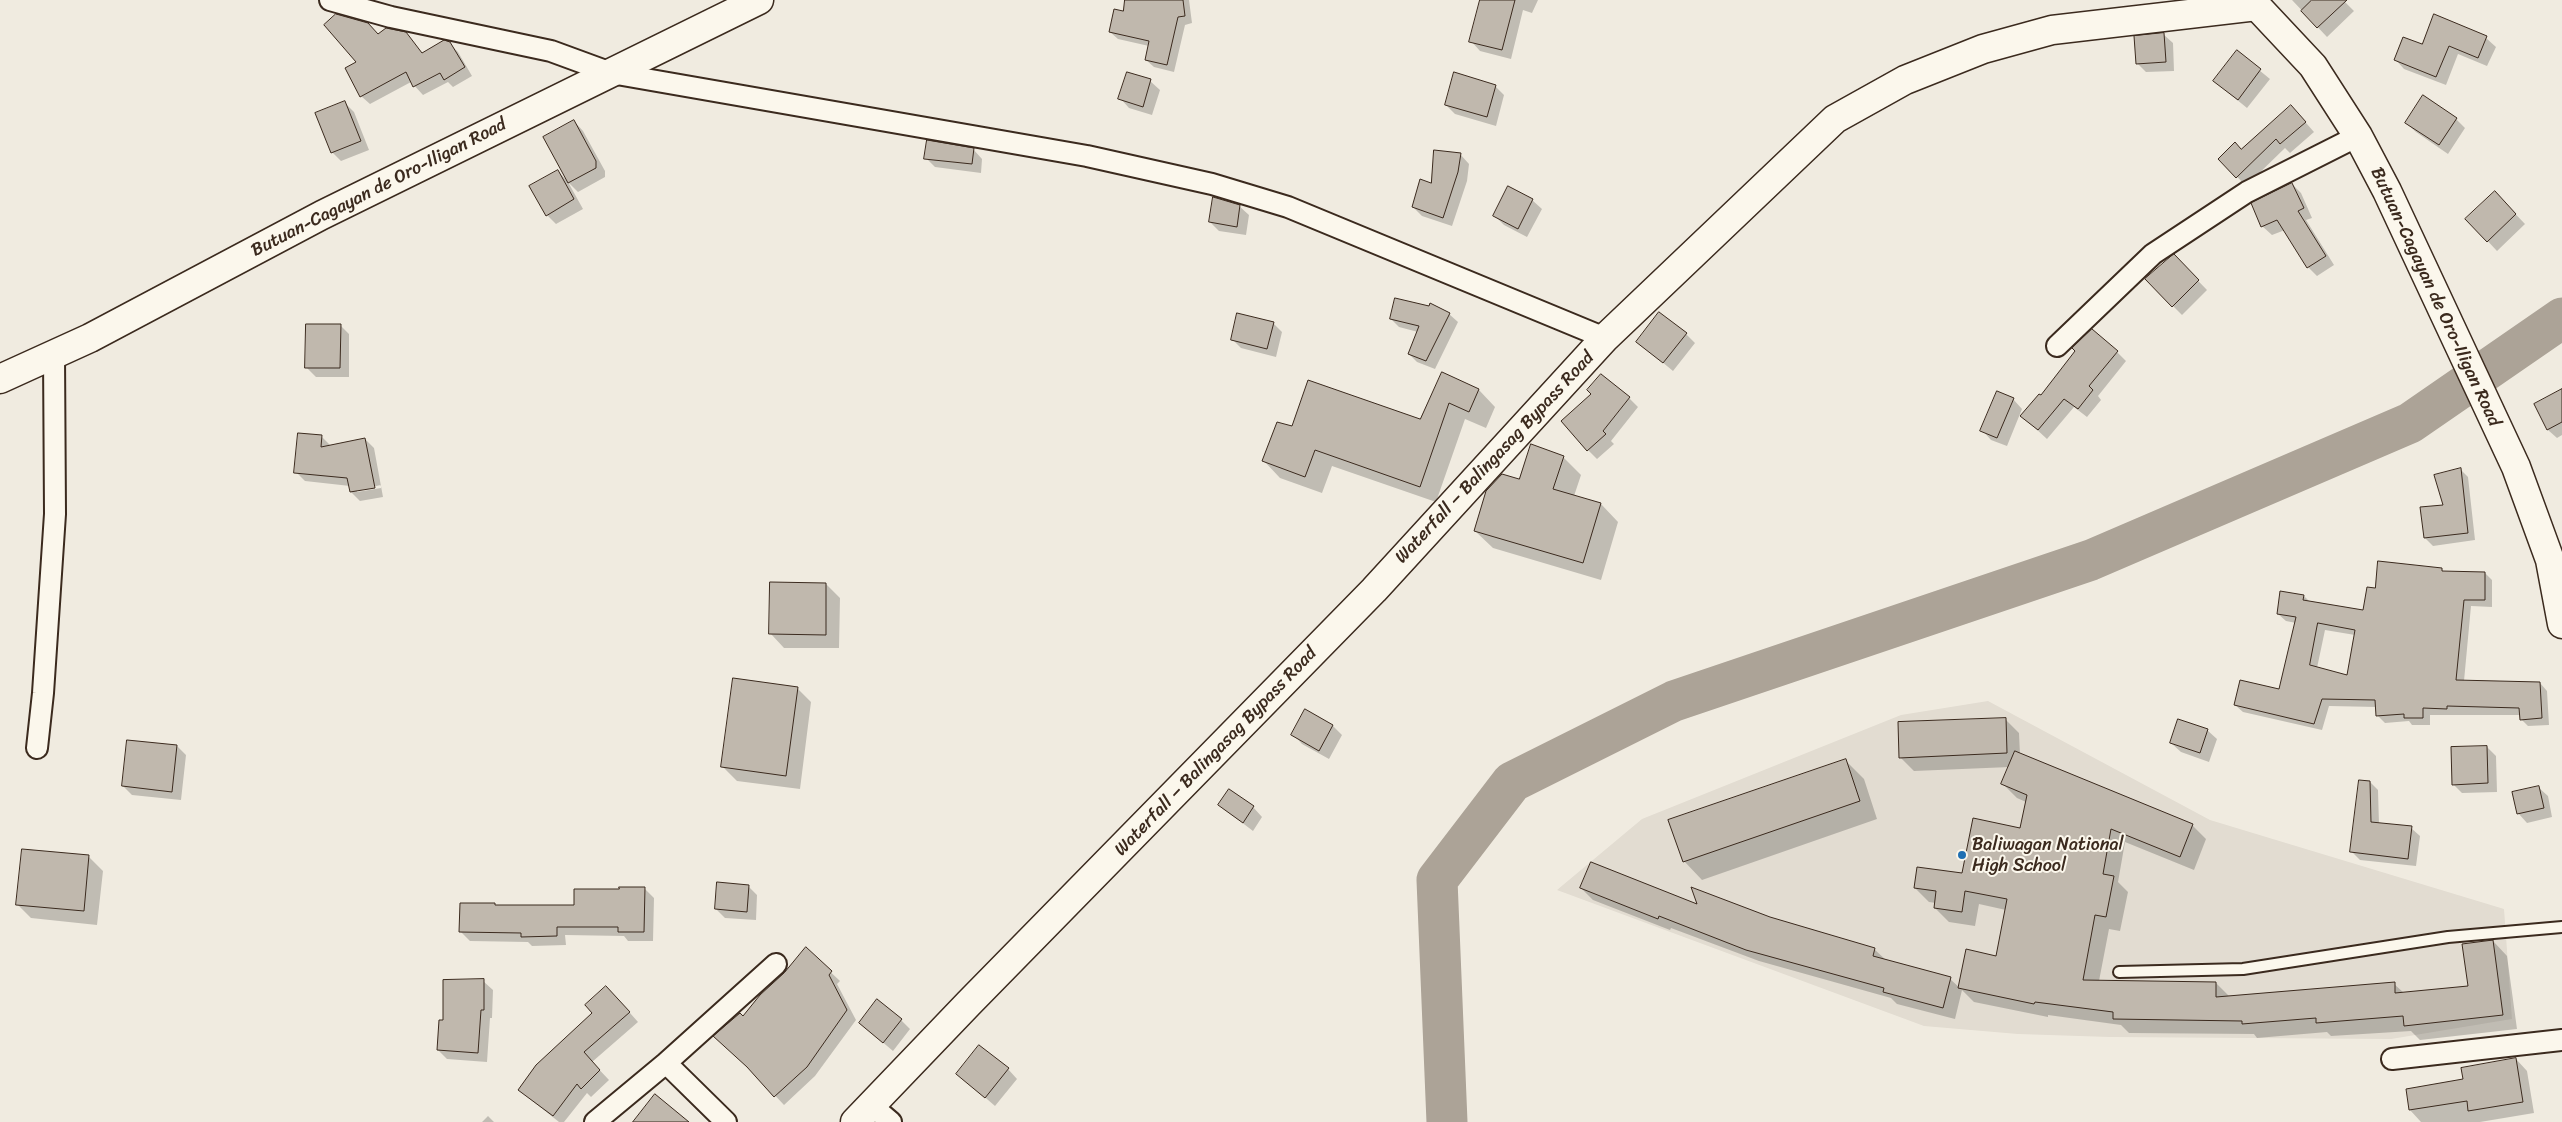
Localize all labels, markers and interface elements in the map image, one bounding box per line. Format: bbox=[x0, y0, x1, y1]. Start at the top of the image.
street label: Butuan-Cagayan de Oro-Iligan Road bbox=[248, 114, 510, 262]
street label: Butuan-Cagayan de Oro-Iligan Road bbox=[2365, 164, 2505, 430]
street label: Waterfall ‒ Balingasag Bypass Road bbox=[1391, 348, 1599, 568]
street label: Waterfall ‒ Balingasag Bypass Road bbox=[1110, 643, 1322, 861]
place label: Baliwagan National High School bbox=[1972, 834, 2124, 876]
marker: Baliwagan National High School bbox=[1956, 849, 1968, 861]

